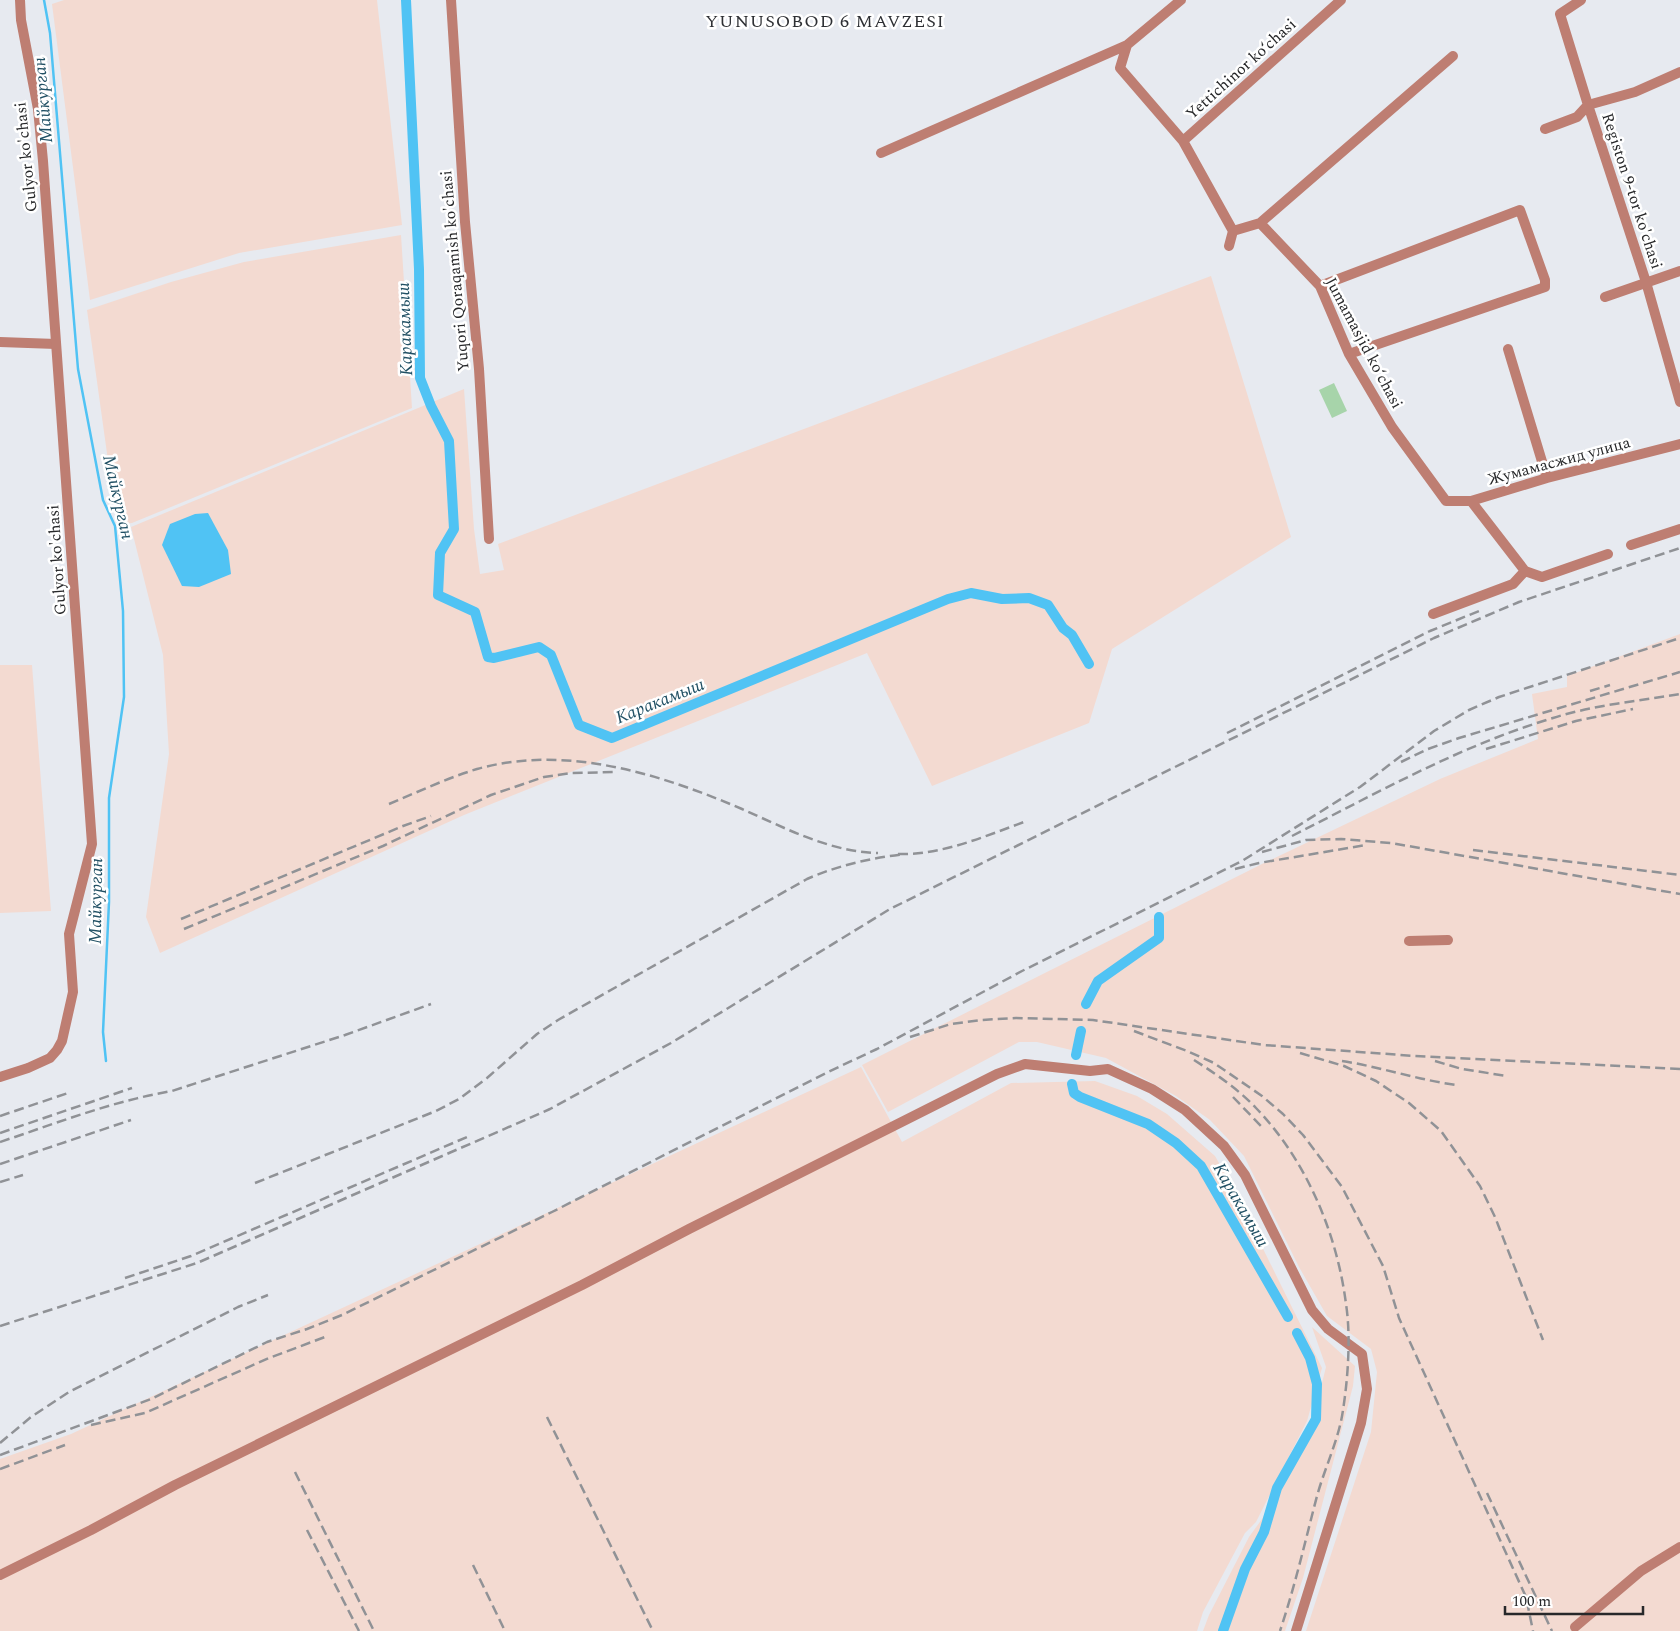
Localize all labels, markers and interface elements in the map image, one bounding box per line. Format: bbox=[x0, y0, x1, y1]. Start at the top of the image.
district label: YUNUSOBOD 6 MAVZESI bbox=[705, 8, 945, 35]
street label: Yettichinor ko‘chasi bbox=[1180, 13, 1302, 125]
water label: Майкурган bbox=[26, 55, 60, 144]
street label: Gulyor ko'chasi bbox=[8, 101, 44, 213]
street label: Registon 9-tor ko'chasi bbox=[1595, 110, 1669, 272]
street label: Yuqori Qoraqamish ko'chasi bbox=[434, 169, 476, 373]
street label: Jumamasjid koʻchasi bbox=[1319, 273, 1409, 413]
water label: Каракамыш bbox=[390, 281, 420, 376]
street label: Жумамасжид улица bbox=[1485, 430, 1633, 492]
water label: Майкурган bbox=[95, 452, 141, 543]
street label: Gulyor ko'chasi bbox=[41, 504, 73, 616]
water label: Каракамыш bbox=[611, 671, 709, 731]
water label: Майкурган bbox=[82, 857, 110, 944]
water label: Каракамыш bbox=[1206, 1158, 1276, 1253]
scale bar bbox=[1505, 1584, 1642, 1616]
text: 100 m bbox=[1512, 1590, 1551, 1613]

